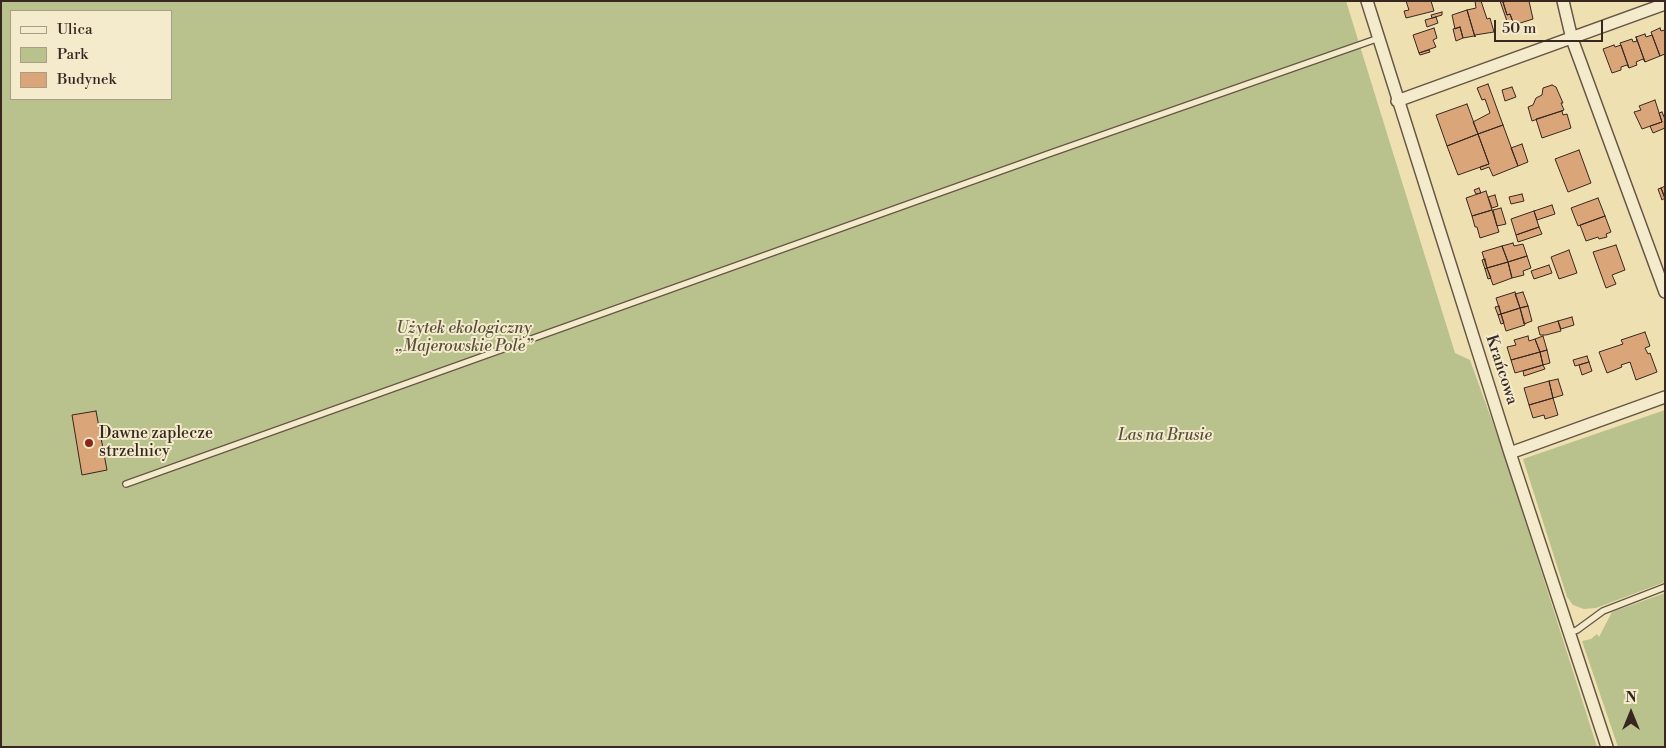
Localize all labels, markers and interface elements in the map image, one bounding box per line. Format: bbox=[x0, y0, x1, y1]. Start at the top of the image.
legend bbox=[10, 10, 172, 100]
scale bar bbox=[1496, 10, 1605, 42]
text: 50 m bbox=[1502, 19, 1536, 38]
text: Ulica bbox=[57, 20, 93, 39]
text: Park bbox=[57, 45, 88, 64]
text: Budynek bbox=[57, 70, 116, 89]
park label: Użytek ekologiczny „Majerowskie Pole” bbox=[396, 319, 532, 357]
street label: Krańcowa bbox=[1481, 333, 1521, 407]
place label: Dawne zaplecze strzelnicy bbox=[99, 424, 213, 462]
park label: Las na Brusie bbox=[1118, 426, 1212, 446]
marker: Dawne zaplecze strzelnicy bbox=[83, 437, 95, 449]
north arrow bbox=[1606, 688, 1656, 738]
text: N bbox=[1625, 689, 1637, 707]

